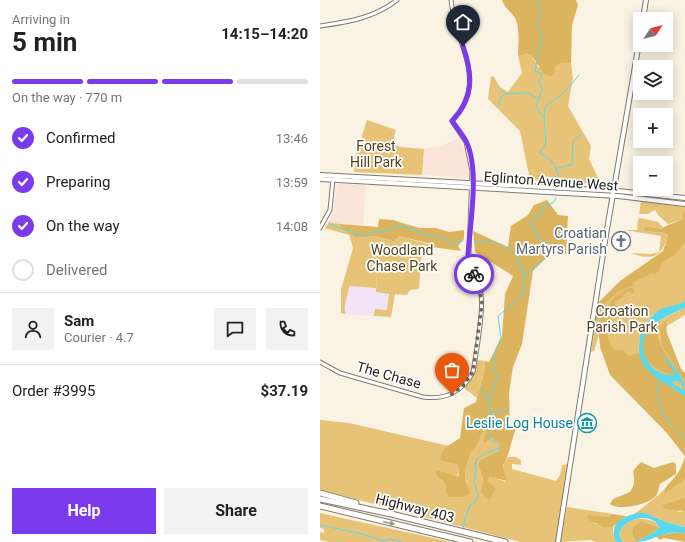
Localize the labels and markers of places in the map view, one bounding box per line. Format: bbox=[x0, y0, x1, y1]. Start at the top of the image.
pin bbox=[446, 5, 480, 46]
place label: Croatian Martyrs Parish bbox=[516, 225, 607, 257]
church icon: Croatian Martyrs Parish bbox=[610, 230, 632, 252]
pin bbox=[435, 353, 469, 394]
museum icon: Leslie Log House bbox=[576, 412, 598, 434]
place label: Leslie Log House bbox=[466, 415, 573, 431]

